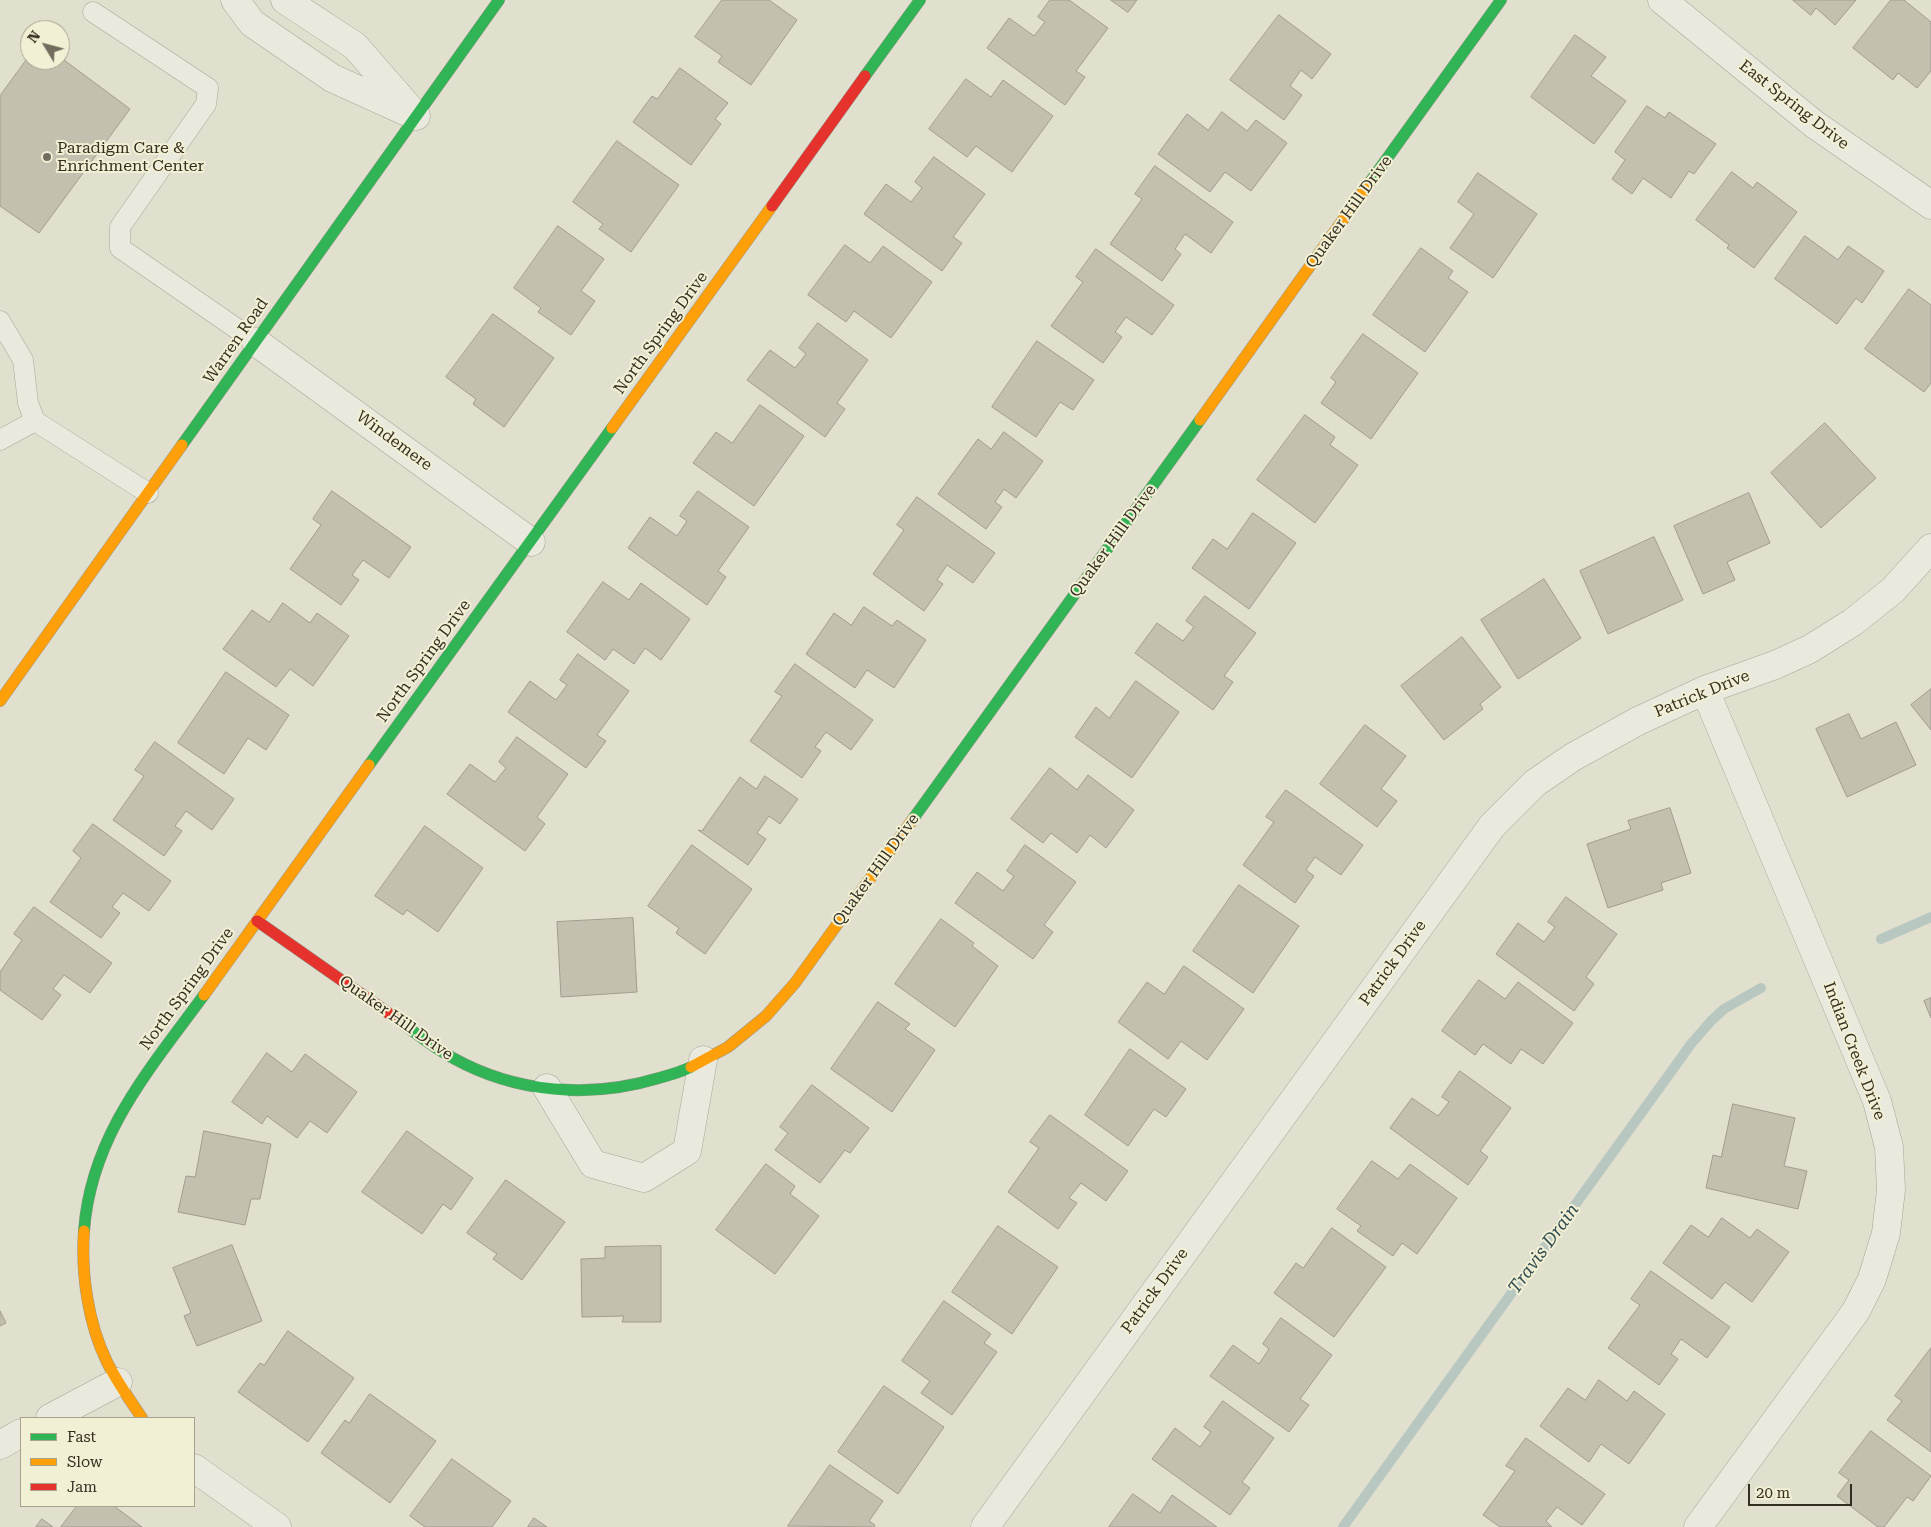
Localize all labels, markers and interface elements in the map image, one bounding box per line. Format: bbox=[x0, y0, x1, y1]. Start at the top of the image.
north arrow bbox=[20, 20, 70, 70]
text: N bbox=[24, 27, 43, 46]
street label: East Spring Drive bbox=[1735, 56, 1853, 154]
place label: Paradigm Care & Enrichment Center bbox=[57, 138, 204, 176]
marker: Paradigm Care & Enrichment Center bbox=[41, 151, 53, 163]
street label: Quaker Hill Drive bbox=[1302, 152, 1396, 272]
street label: North Spring Drive bbox=[610, 268, 712, 398]
street label: Warren Road bbox=[200, 295, 272, 387]
street label: Windemere bbox=[352, 407, 436, 475]
street label: Quaker Hill Drive bbox=[1066, 481, 1160, 601]
street label: North Spring Drive bbox=[373, 596, 475, 726]
street label: Patrick Drive bbox=[1652, 666, 1752, 722]
street label: Quaker Hill Drive bbox=[829, 810, 923, 930]
street label: Patrick Drive bbox=[1356, 917, 1430, 1009]
street label: North Spring Drive bbox=[136, 924, 238, 1054]
street label: Quaker Hill Drive bbox=[335, 972, 457, 1064]
street label: Indian Creek Drive bbox=[1819, 979, 1889, 1123]
water label: Travis Drain bbox=[1504, 1200, 1584, 1298]
street label: Patrick Drive bbox=[1118, 1245, 1192, 1337]
legend bbox=[20, 1417, 195, 1507]
text: Fast bbox=[67, 1428, 96, 1446]
text: Slow bbox=[67, 1453, 102, 1471]
scale bar bbox=[1751, 1474, 1855, 1506]
text: Jam bbox=[67, 1478, 97, 1496]
text: 20 m bbox=[1756, 1484, 1790, 1502]

